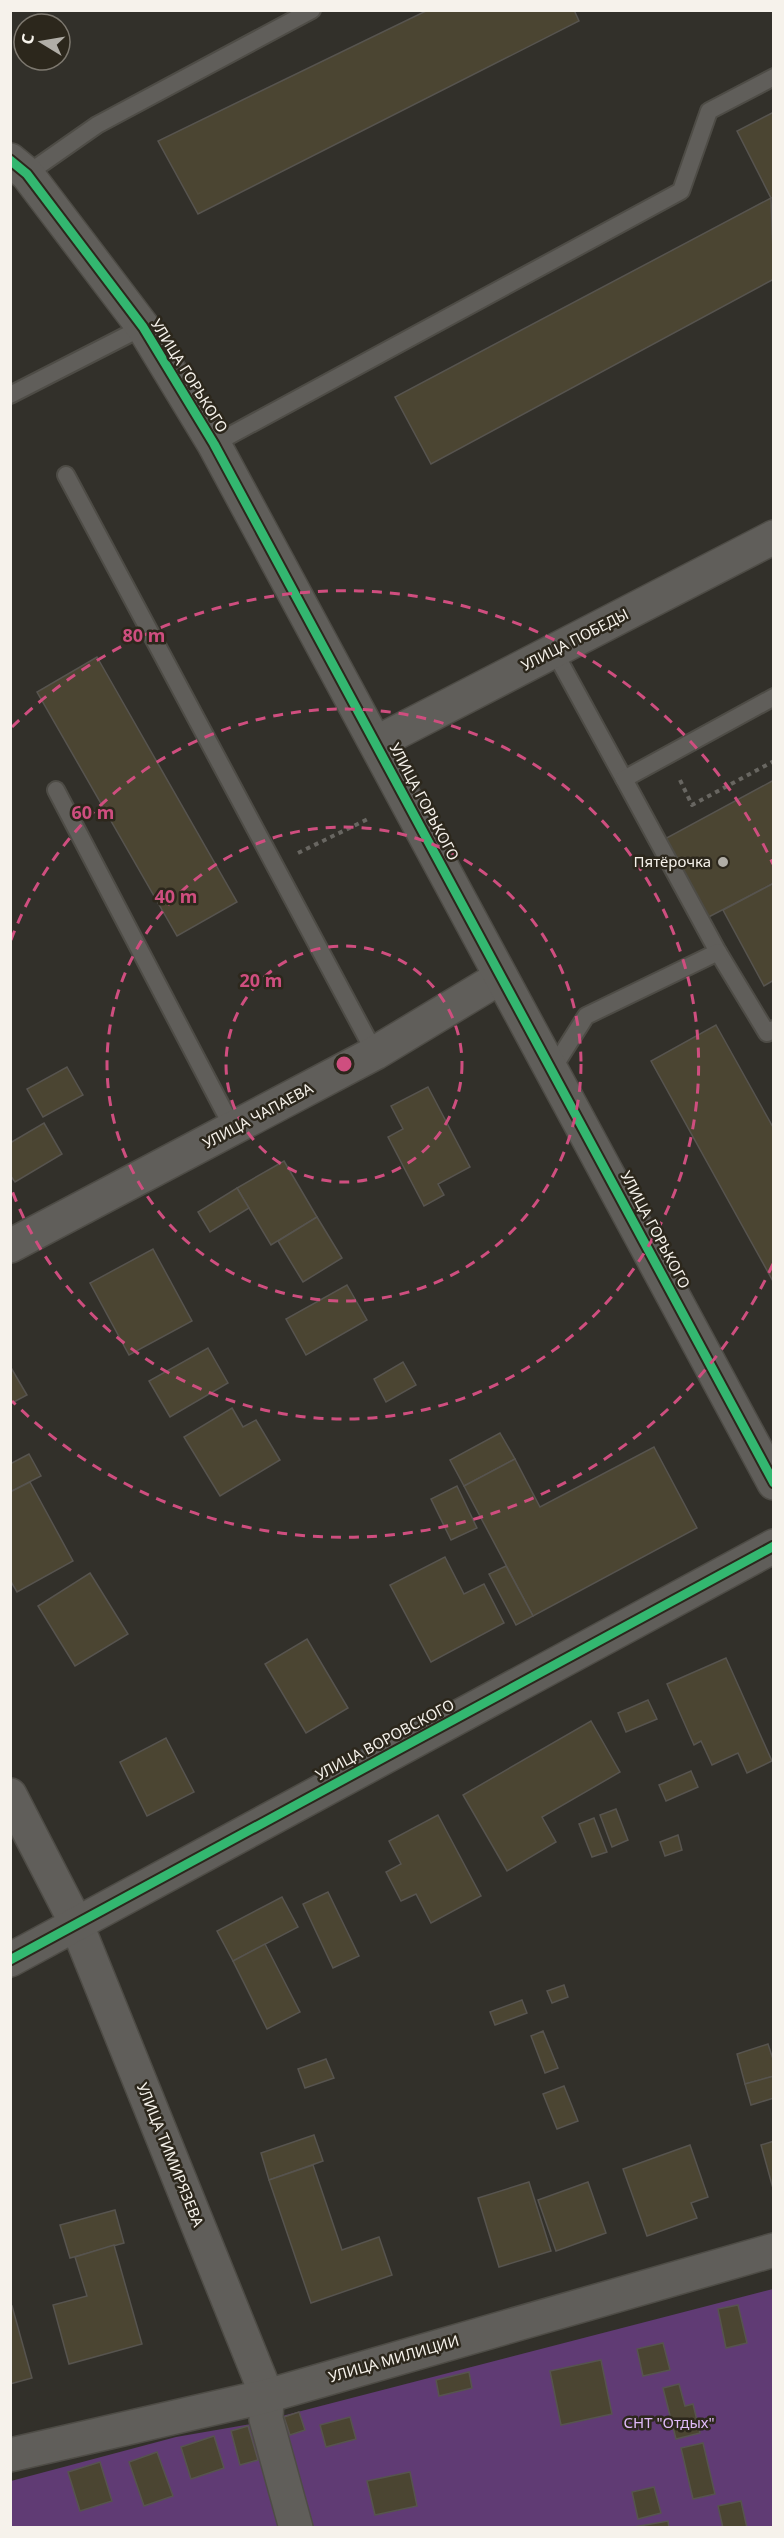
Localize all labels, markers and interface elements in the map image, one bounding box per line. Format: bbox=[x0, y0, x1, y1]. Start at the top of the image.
north arrow bbox=[12, 12, 72, 72]
text: С bbox=[15, 32, 39, 46]
street label: УЛИЦА ГОРЬКОГО bbox=[147, 315, 233, 436]
street label: УЛИЦА ПОБЕДЫ bbox=[517, 603, 632, 675]
text: 80 m bbox=[123, 623, 165, 647]
street label: УЛИЦА ГОРЬКОГО bbox=[385, 739, 464, 864]
text: 60 m bbox=[72, 800, 114, 824]
place label: Пятёрочка bbox=[634, 851, 711, 871]
marker: Пятёрочка bbox=[716, 855, 730, 869]
text: 40 m bbox=[155, 884, 197, 908]
text: 20 m bbox=[240, 968, 282, 992]
centre of rings bbox=[334, 1054, 354, 1074]
street label: УЛИЦА ЧАПАЕВА bbox=[199, 1077, 317, 1153]
street label: УЛИЦА ГОРЬКОГО bbox=[616, 1167, 695, 1292]
street label: УЛИЦА ВОРОВСКОГО bbox=[312, 1694, 457, 1784]
street label: УЛИЦА ТИМИРЯЗЕВА bbox=[133, 2080, 209, 2230]
street label: УЛИЦА МИЛИЦИИ bbox=[326, 2330, 461, 2386]
park label: СНТ "Отдых" bbox=[623, 2412, 715, 2432]

